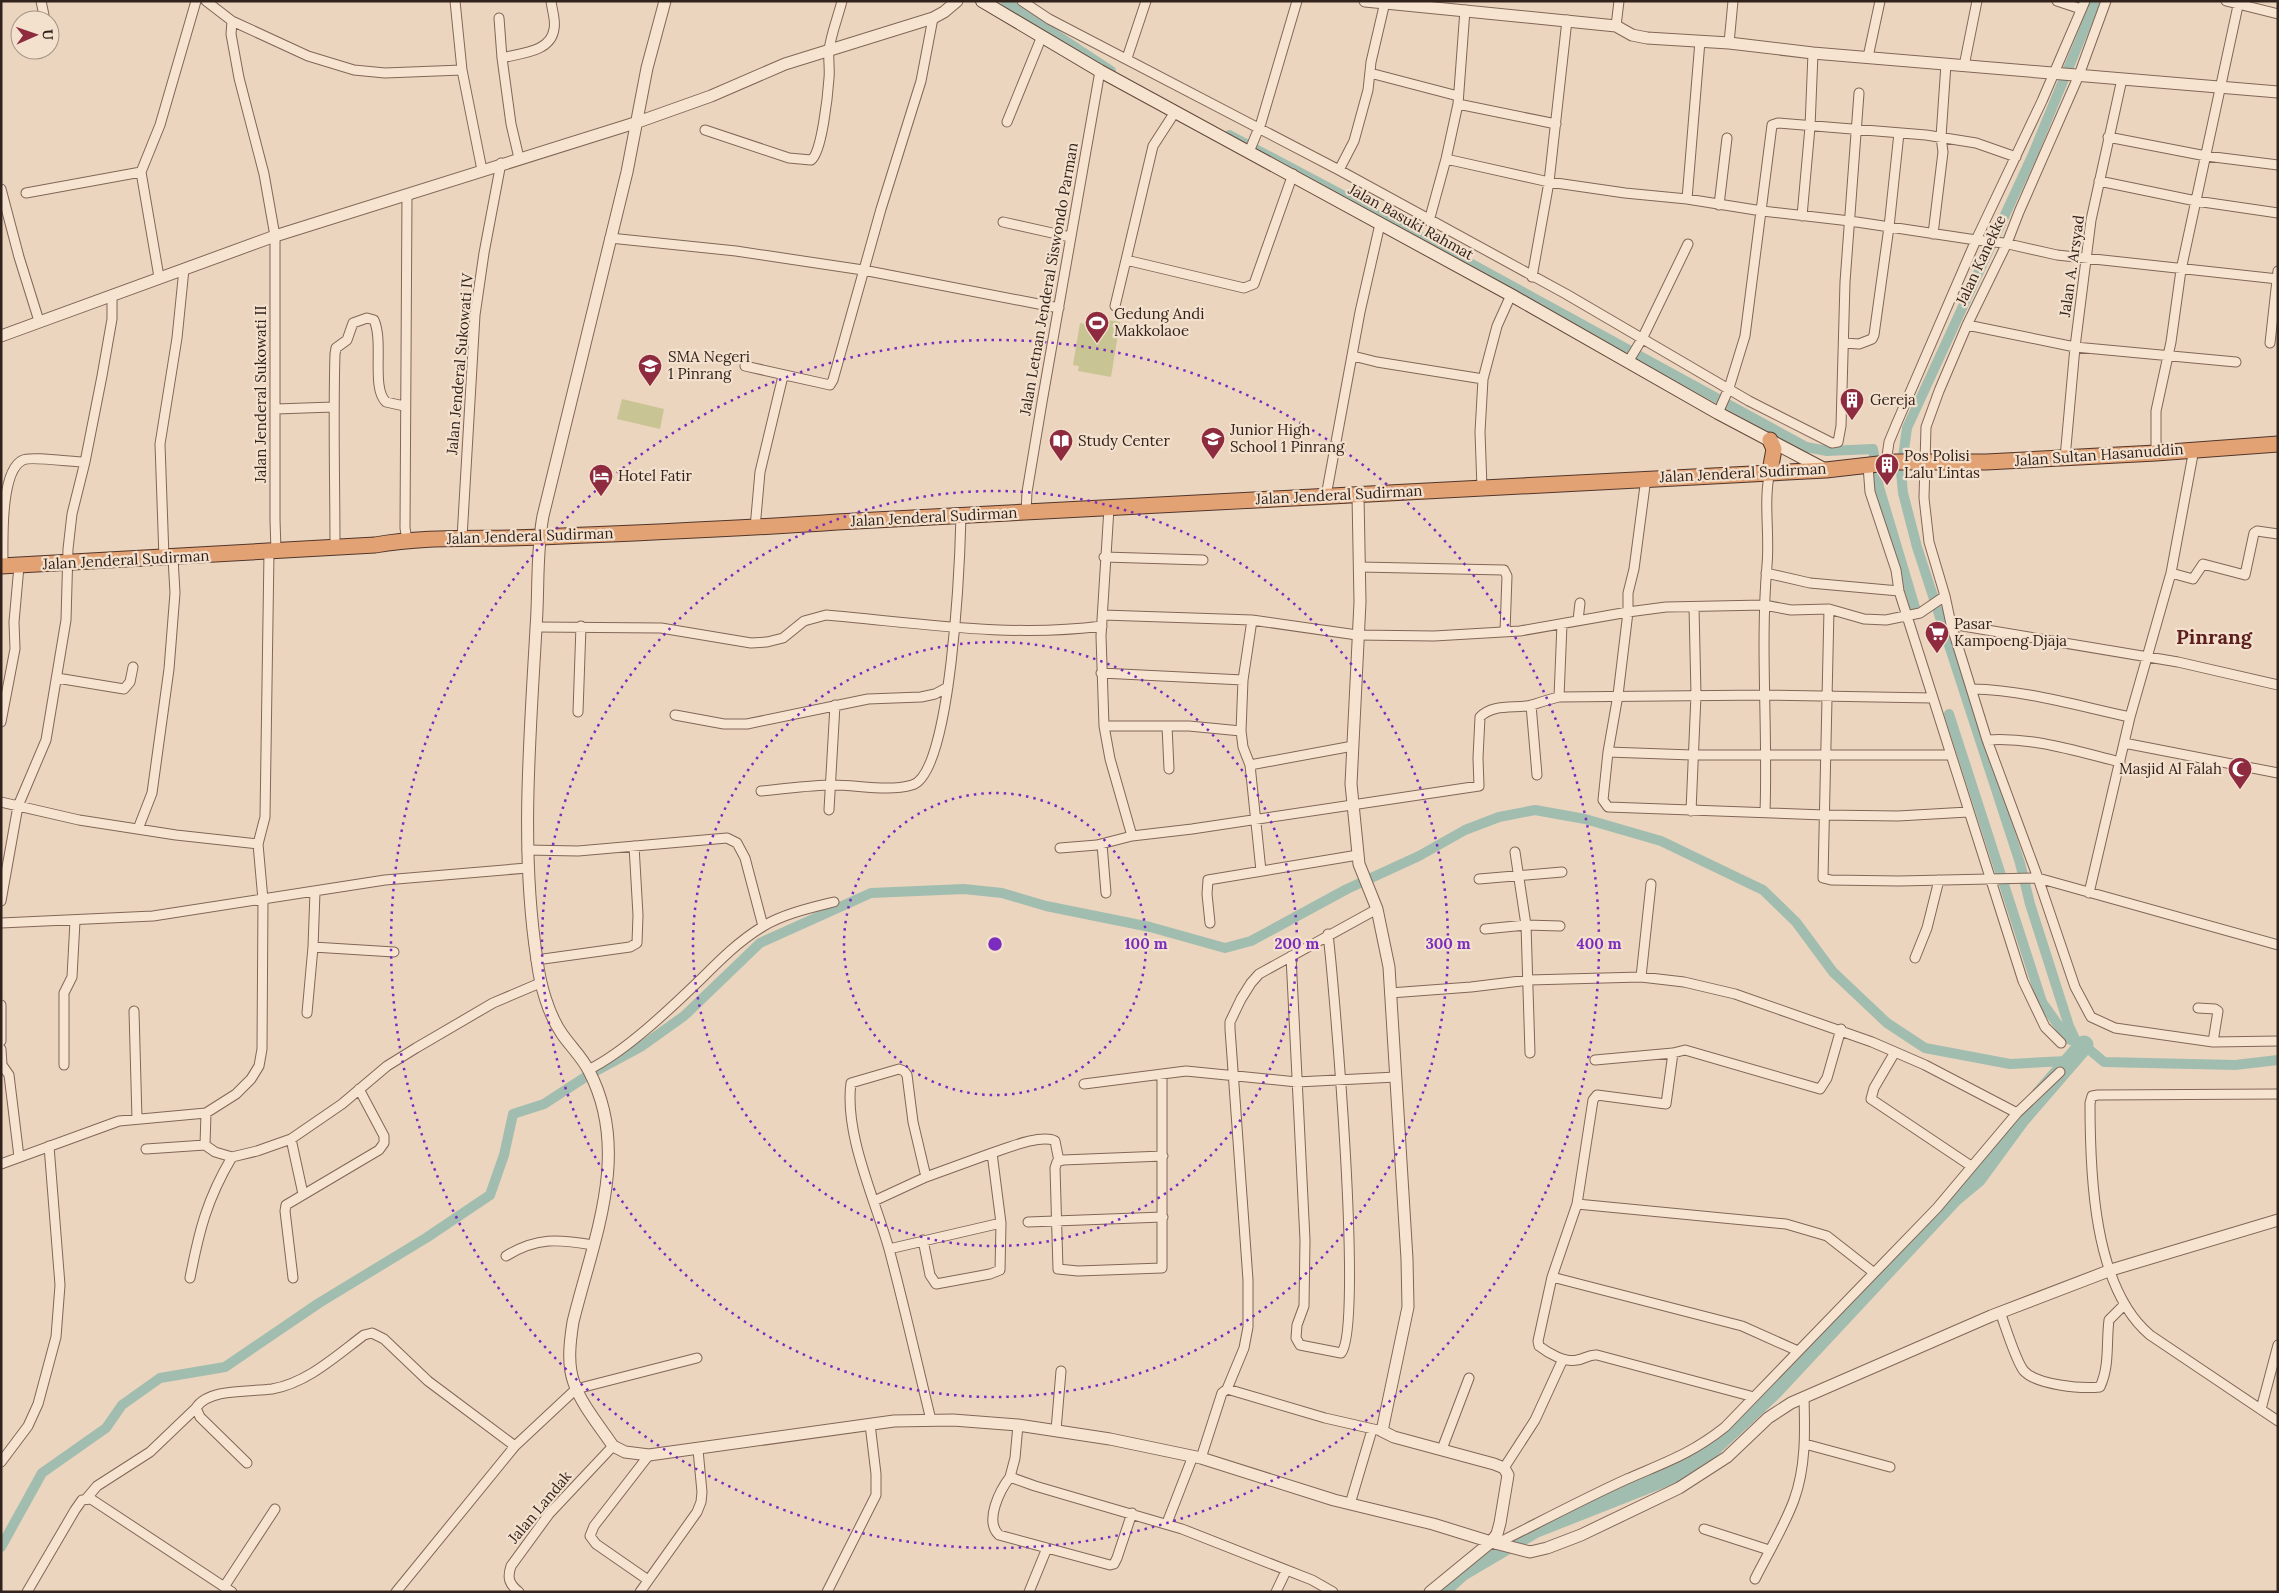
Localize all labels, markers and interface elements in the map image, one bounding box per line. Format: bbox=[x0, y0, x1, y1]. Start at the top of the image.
north arrow bbox=[10, 10, 60, 60]
text: U bbox=[39, 29, 57, 41]
street label: Jalan Letnan Jenderal Siswondo Parman bbox=[1015, 141, 1082, 418]
street label: Jalan Basuki Rahmat bbox=[1344, 179, 1477, 264]
street label: Jalan Kanekke bbox=[1951, 212, 2010, 309]
street label: Jalan A. Arsyad bbox=[2055, 214, 2088, 319]
street label: Jalan Jenderal Sukowati IV bbox=[442, 271, 477, 456]
place label: Gedung Andi Makkolaoe bbox=[1114, 304, 1204, 340]
street label: Jalan Jenderal Sukowati II bbox=[251, 305, 270, 484]
sports icon: Gedung Andi Makkolaoe bbox=[1084, 310, 1110, 344]
place label: SMA Negeri 1 Pinrang bbox=[668, 347, 750, 383]
school or university icon: SMA Negeri 1 Pinrang bbox=[637, 353, 663, 387]
building icon: Gereja bbox=[1839, 387, 1865, 421]
place label: Gereja bbox=[1870, 390, 1916, 409]
place label: Junior High School 1 Pinrang bbox=[1229, 420, 1345, 456]
school or university icon: Junior High School 1 Pinrang bbox=[1200, 426, 1226, 460]
library icon: Study Center bbox=[1048, 428, 1074, 462]
place label: Study Center bbox=[1078, 431, 1170, 450]
street label: Jalan Sultan Hasanuddin bbox=[2013, 439, 2184, 470]
place label: Pos Polisi Lalu Lintas bbox=[1904, 446, 1980, 482]
building icon: Pos Polisi Lalu Lintas bbox=[1874, 452, 1900, 486]
street label: Jalan Jenderal Sudirman bbox=[1658, 459, 1827, 486]
hotel icon: Hotel Fatir bbox=[588, 463, 614, 497]
place label: Hotel Fatir bbox=[618, 466, 692, 485]
street label: Jalan Jenderal Sudirman bbox=[1254, 481, 1423, 508]
street label: Jalan Jenderal Sudirman bbox=[849, 503, 1018, 530]
street label: Jalan Jenderal Sudirman bbox=[445, 523, 614, 548]
street label: Jalan Jenderal Sudirman bbox=[41, 546, 210, 573]
place label: Pasar Kampoeng Djaja bbox=[1954, 614, 2067, 650]
supermarket icon: Pasar Kampoeng Djaja bbox=[1924, 620, 1950, 654]
district label: Pinrang bbox=[2176, 624, 2253, 649]
mosque icon: Masjid Al Falah bbox=[2227, 756, 2253, 790]
place label: Masjid Al Falah bbox=[2119, 759, 2222, 778]
text: 100 m bbox=[1125, 934, 1168, 953]
text: 200 m bbox=[1275, 934, 1320, 953]
text: 300 m bbox=[1425, 934, 1471, 953]
text: 400 m bbox=[1576, 934, 1622, 953]
centre of rings bbox=[986, 935, 1004, 953]
street label: Jalan Landak bbox=[503, 1467, 575, 1547]

